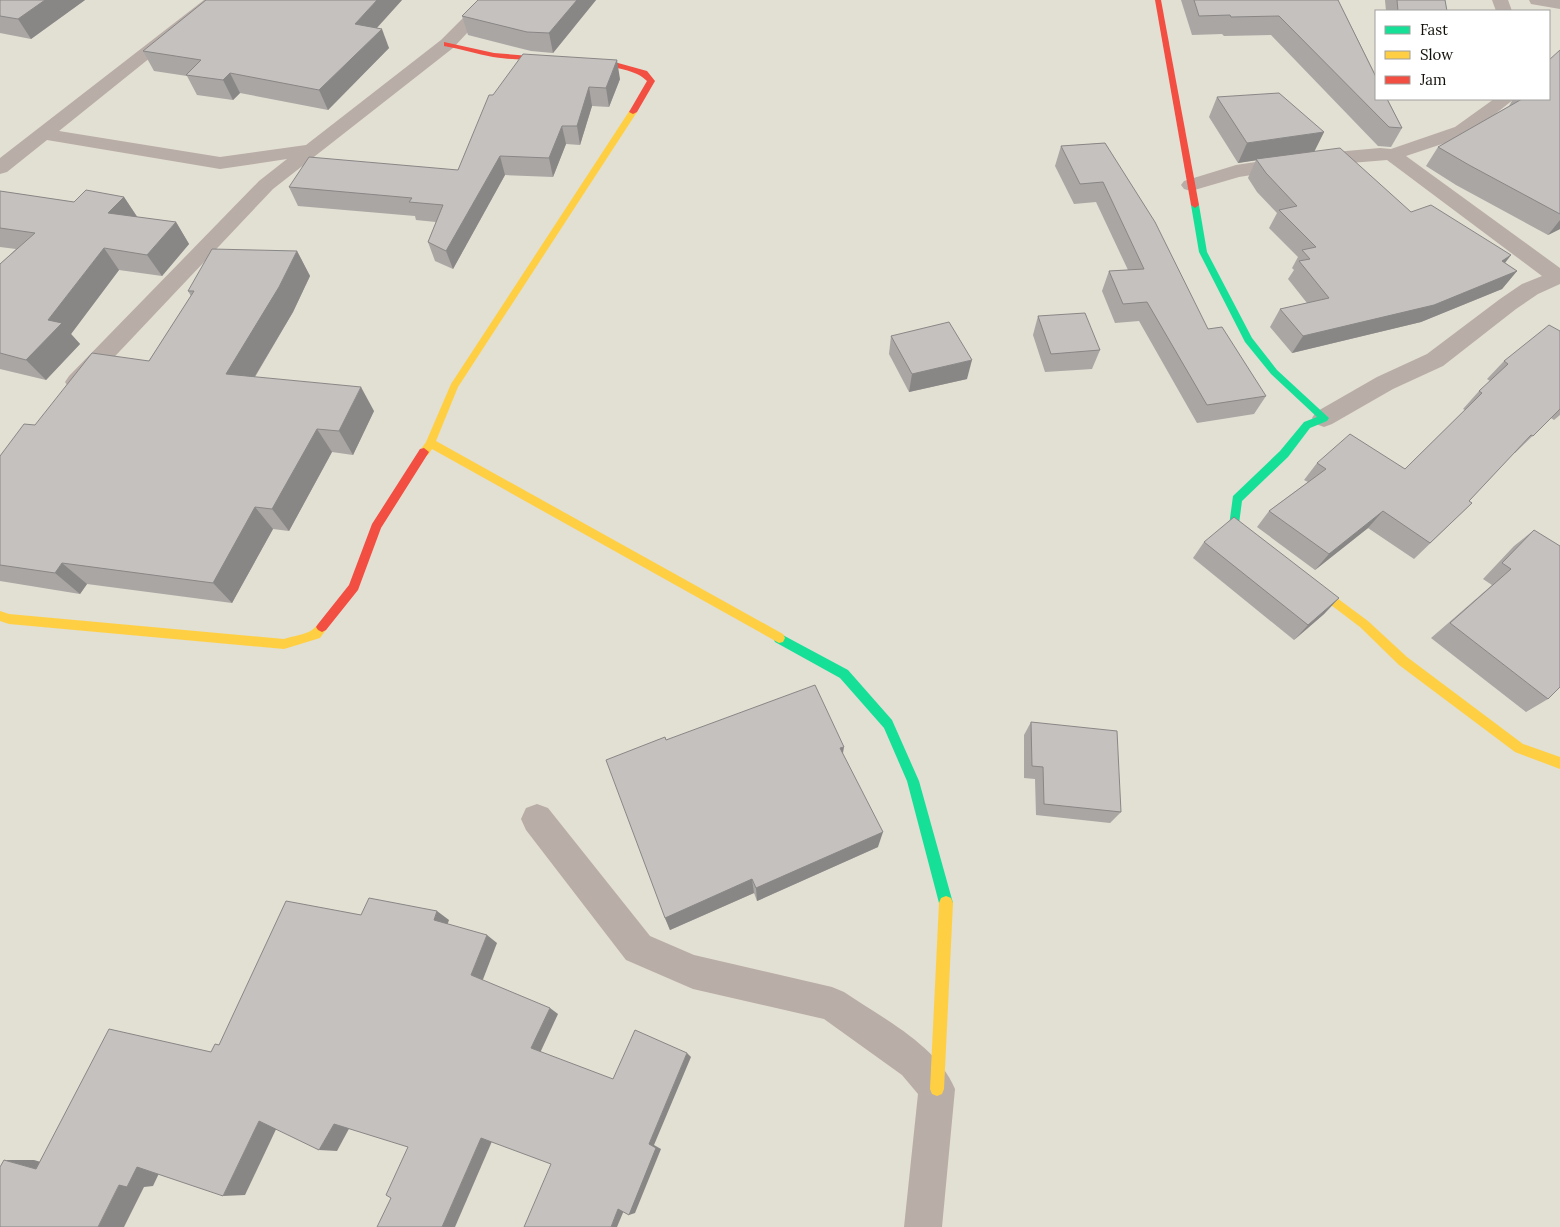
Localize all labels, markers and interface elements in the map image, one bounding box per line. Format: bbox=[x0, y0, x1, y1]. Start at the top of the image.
legend bbox=[1375, 10, 1550, 100]
text: Fast bbox=[1420, 20, 1448, 39]
text: Slow bbox=[1420, 45, 1453, 64]
text: Jam bbox=[1419, 70, 1447, 89]

